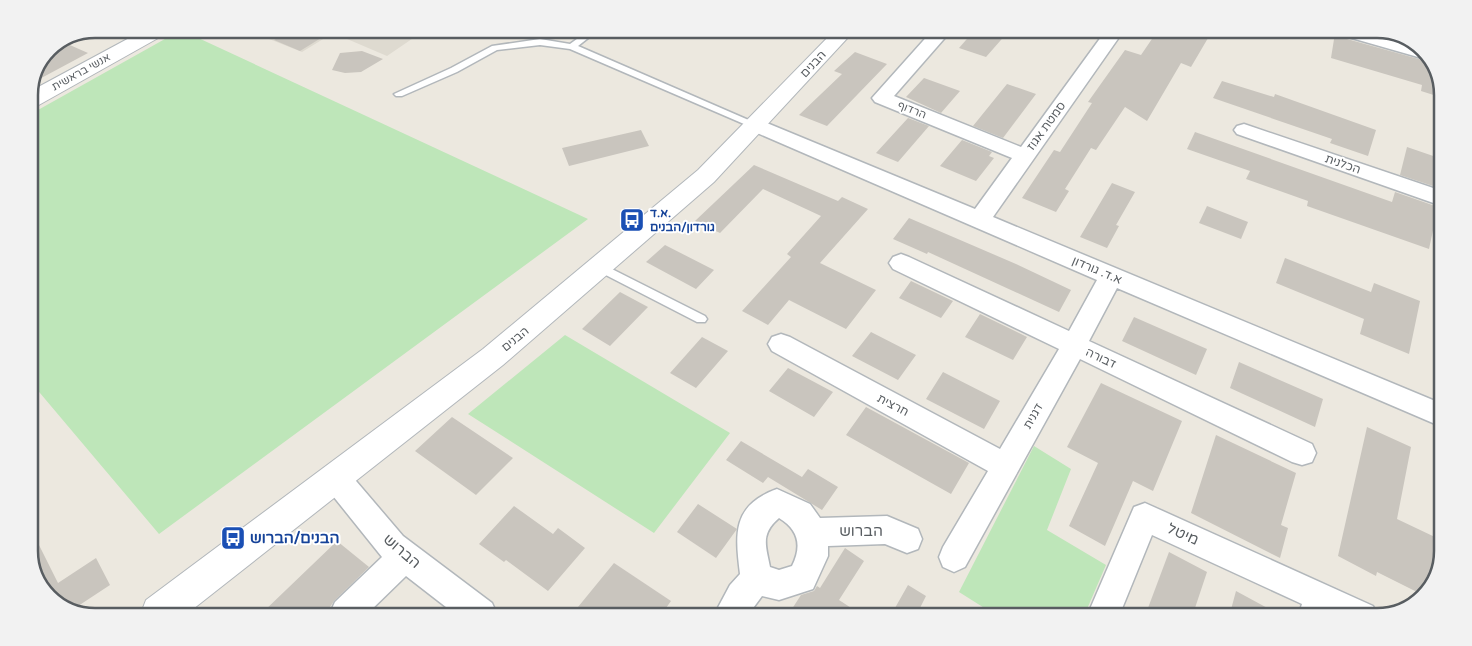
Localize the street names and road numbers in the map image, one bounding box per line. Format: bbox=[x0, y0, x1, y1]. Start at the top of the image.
street label: הבנים bbox=[797, 48, 829, 80]
street label: אנשי בראשית bbox=[50, 51, 112, 93]
street label: הרדוף bbox=[896, 98, 928, 122]
street label: סמטת אגוז bbox=[1024, 99, 1068, 153]
street label: הכלנית bbox=[1323, 151, 1363, 177]
street label: א.ד. גורדון bbox=[1070, 253, 1124, 287]
street label: הבנים bbox=[498, 324, 532, 354]
street label: דבורה bbox=[1084, 345, 1118, 371]
street label: חרצית bbox=[875, 391, 911, 419]
street label: דגנית bbox=[1020, 401, 1046, 431]
street label: מיטל bbox=[1164, 519, 1202, 549]
street label: הברוש bbox=[839, 522, 883, 540]
street label: הברוש bbox=[380, 530, 424, 572]

